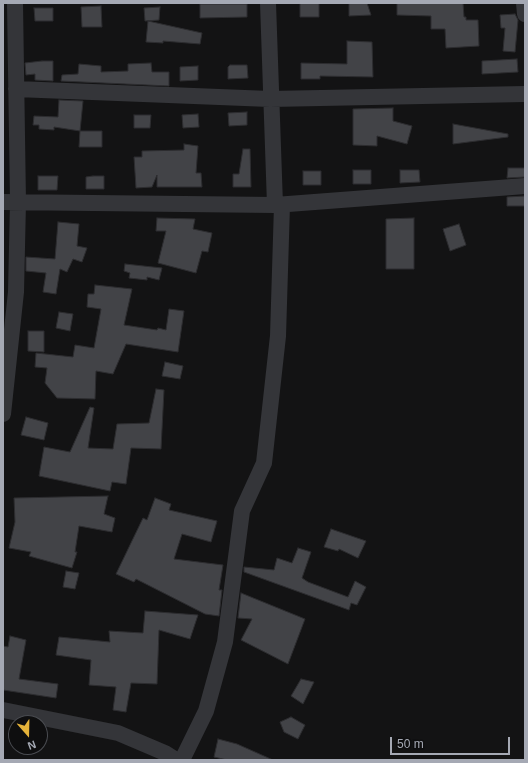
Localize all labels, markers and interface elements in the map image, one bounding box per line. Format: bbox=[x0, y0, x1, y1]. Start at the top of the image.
north arrow bbox=[8, 715, 48, 755]
scale bar bbox=[392, 729, 512, 755]
text: 50 m bbox=[397, 737, 424, 751]
text: N bbox=[26, 738, 38, 752]

